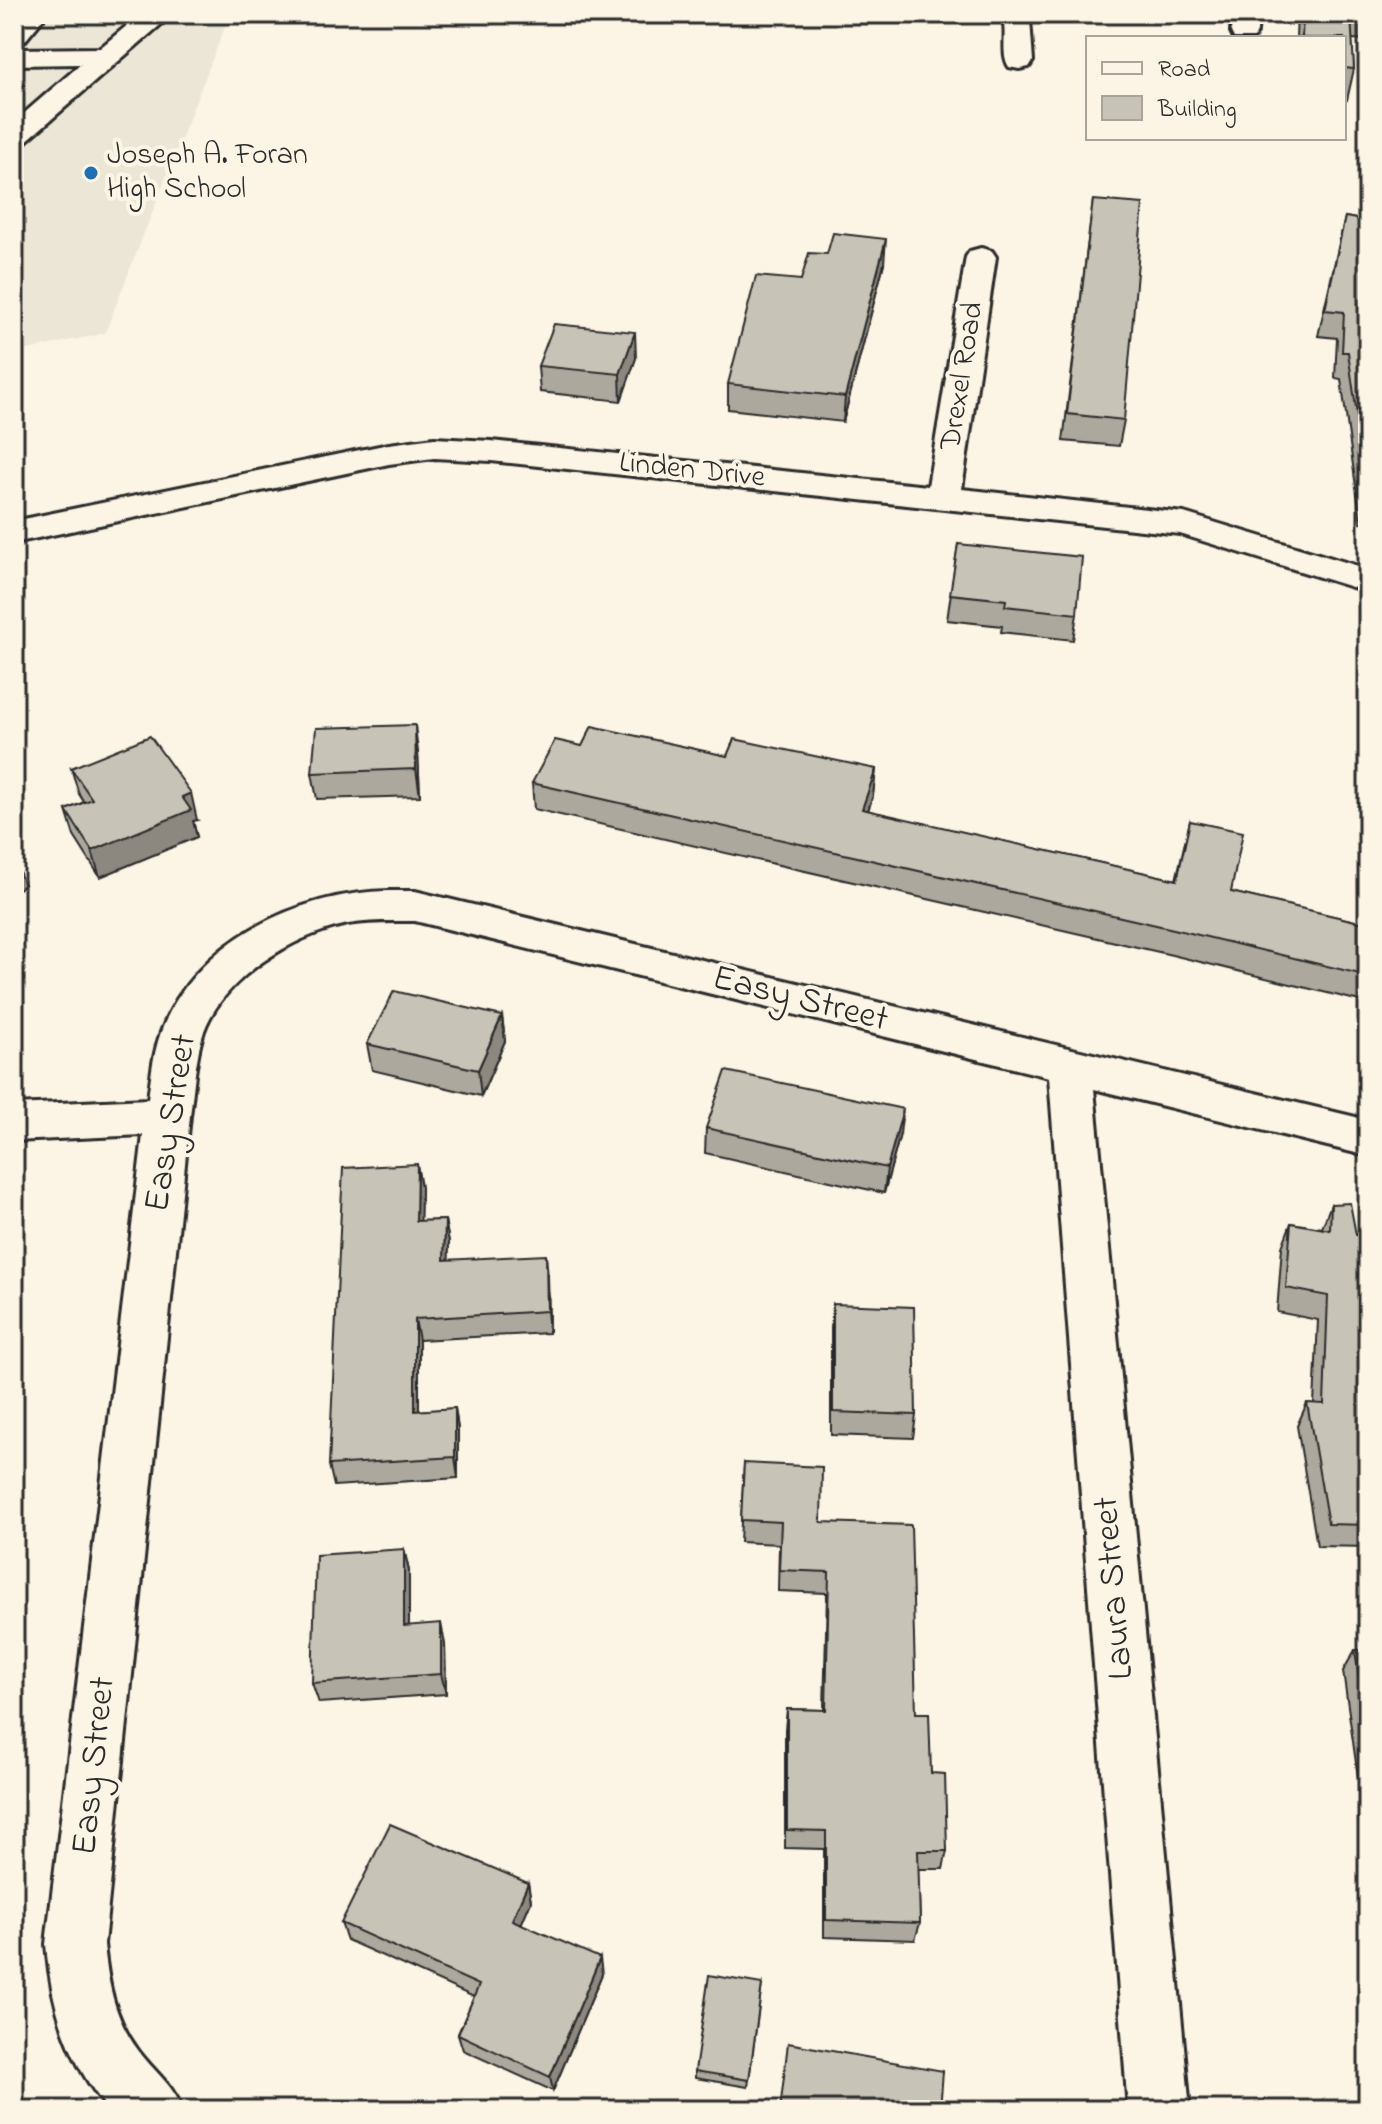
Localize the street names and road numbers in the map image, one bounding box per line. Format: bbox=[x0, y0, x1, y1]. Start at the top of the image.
street label: Drexel Road bbox=[929, 299, 996, 454]
street label: Linden Drive bbox=[617, 441, 768, 501]
street label: Easy Street bbox=[707, 953, 893, 1047]
street label: Easy Street bbox=[132, 1030, 212, 1216]
street label: Laura Street bbox=[1081, 1494, 1149, 1682]
street label: Easy Street bbox=[59, 1674, 131, 1858]

